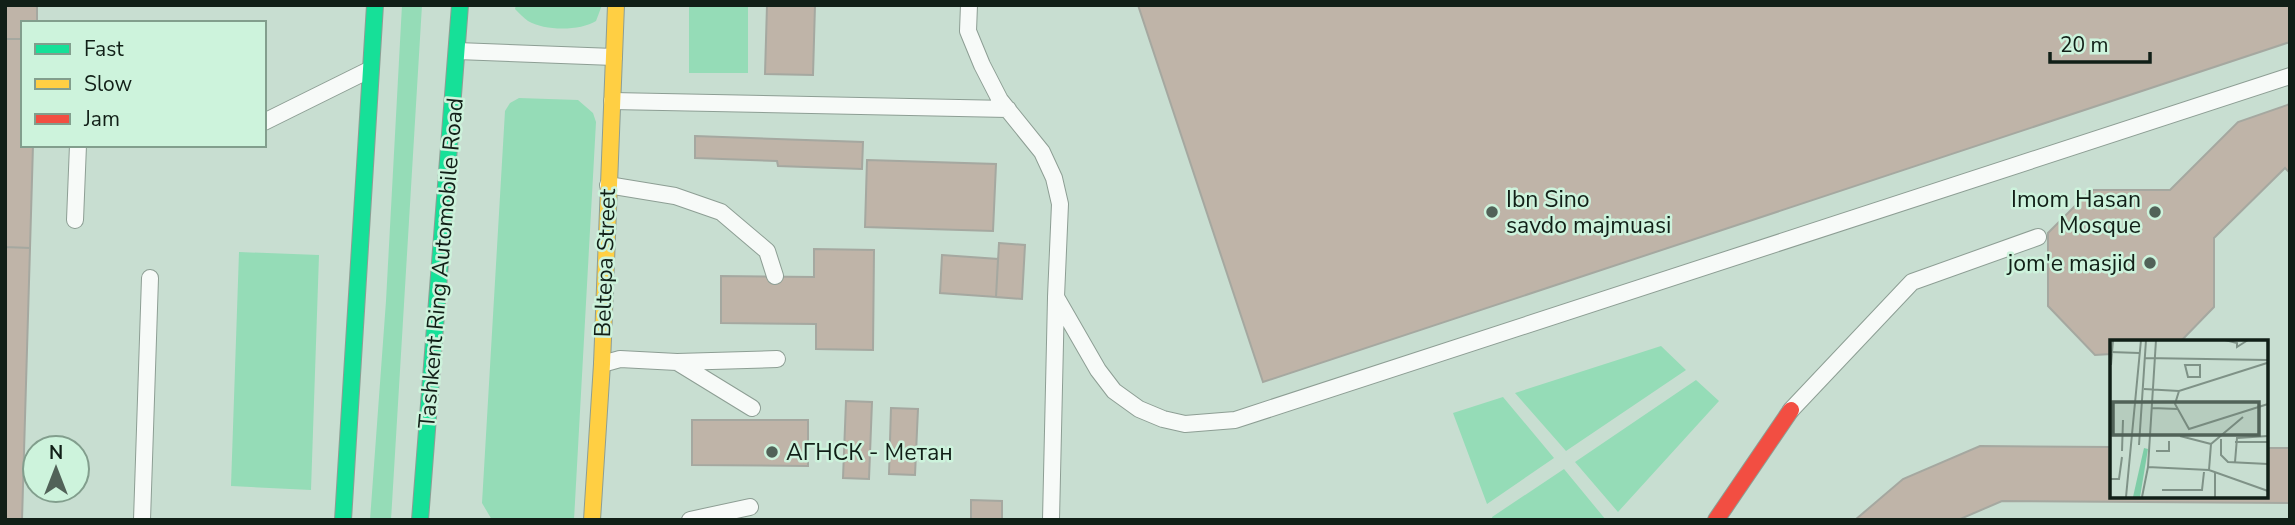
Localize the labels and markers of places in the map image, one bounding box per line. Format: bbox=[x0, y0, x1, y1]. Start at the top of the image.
place label: Ibn Sino savdo majmuasi bbox=[1506, 184, 1671, 241]
place label: Imom Hasan Mosque bbox=[2011, 184, 2141, 241]
marker: Ibn Sino savdo majmuasi bbox=[1484, 204, 1500, 220]
marker: Imom Hasan Mosque bbox=[2147, 204, 2163, 220]
place label: jom'e masjid bbox=[2006, 248, 2136, 279]
marker: jom'e masjid bbox=[2142, 255, 2158, 271]
place label: АГНСК - Метан bbox=[786, 437, 953, 468]
marker: АГНСК - Метан bbox=[764, 444, 780, 460]

